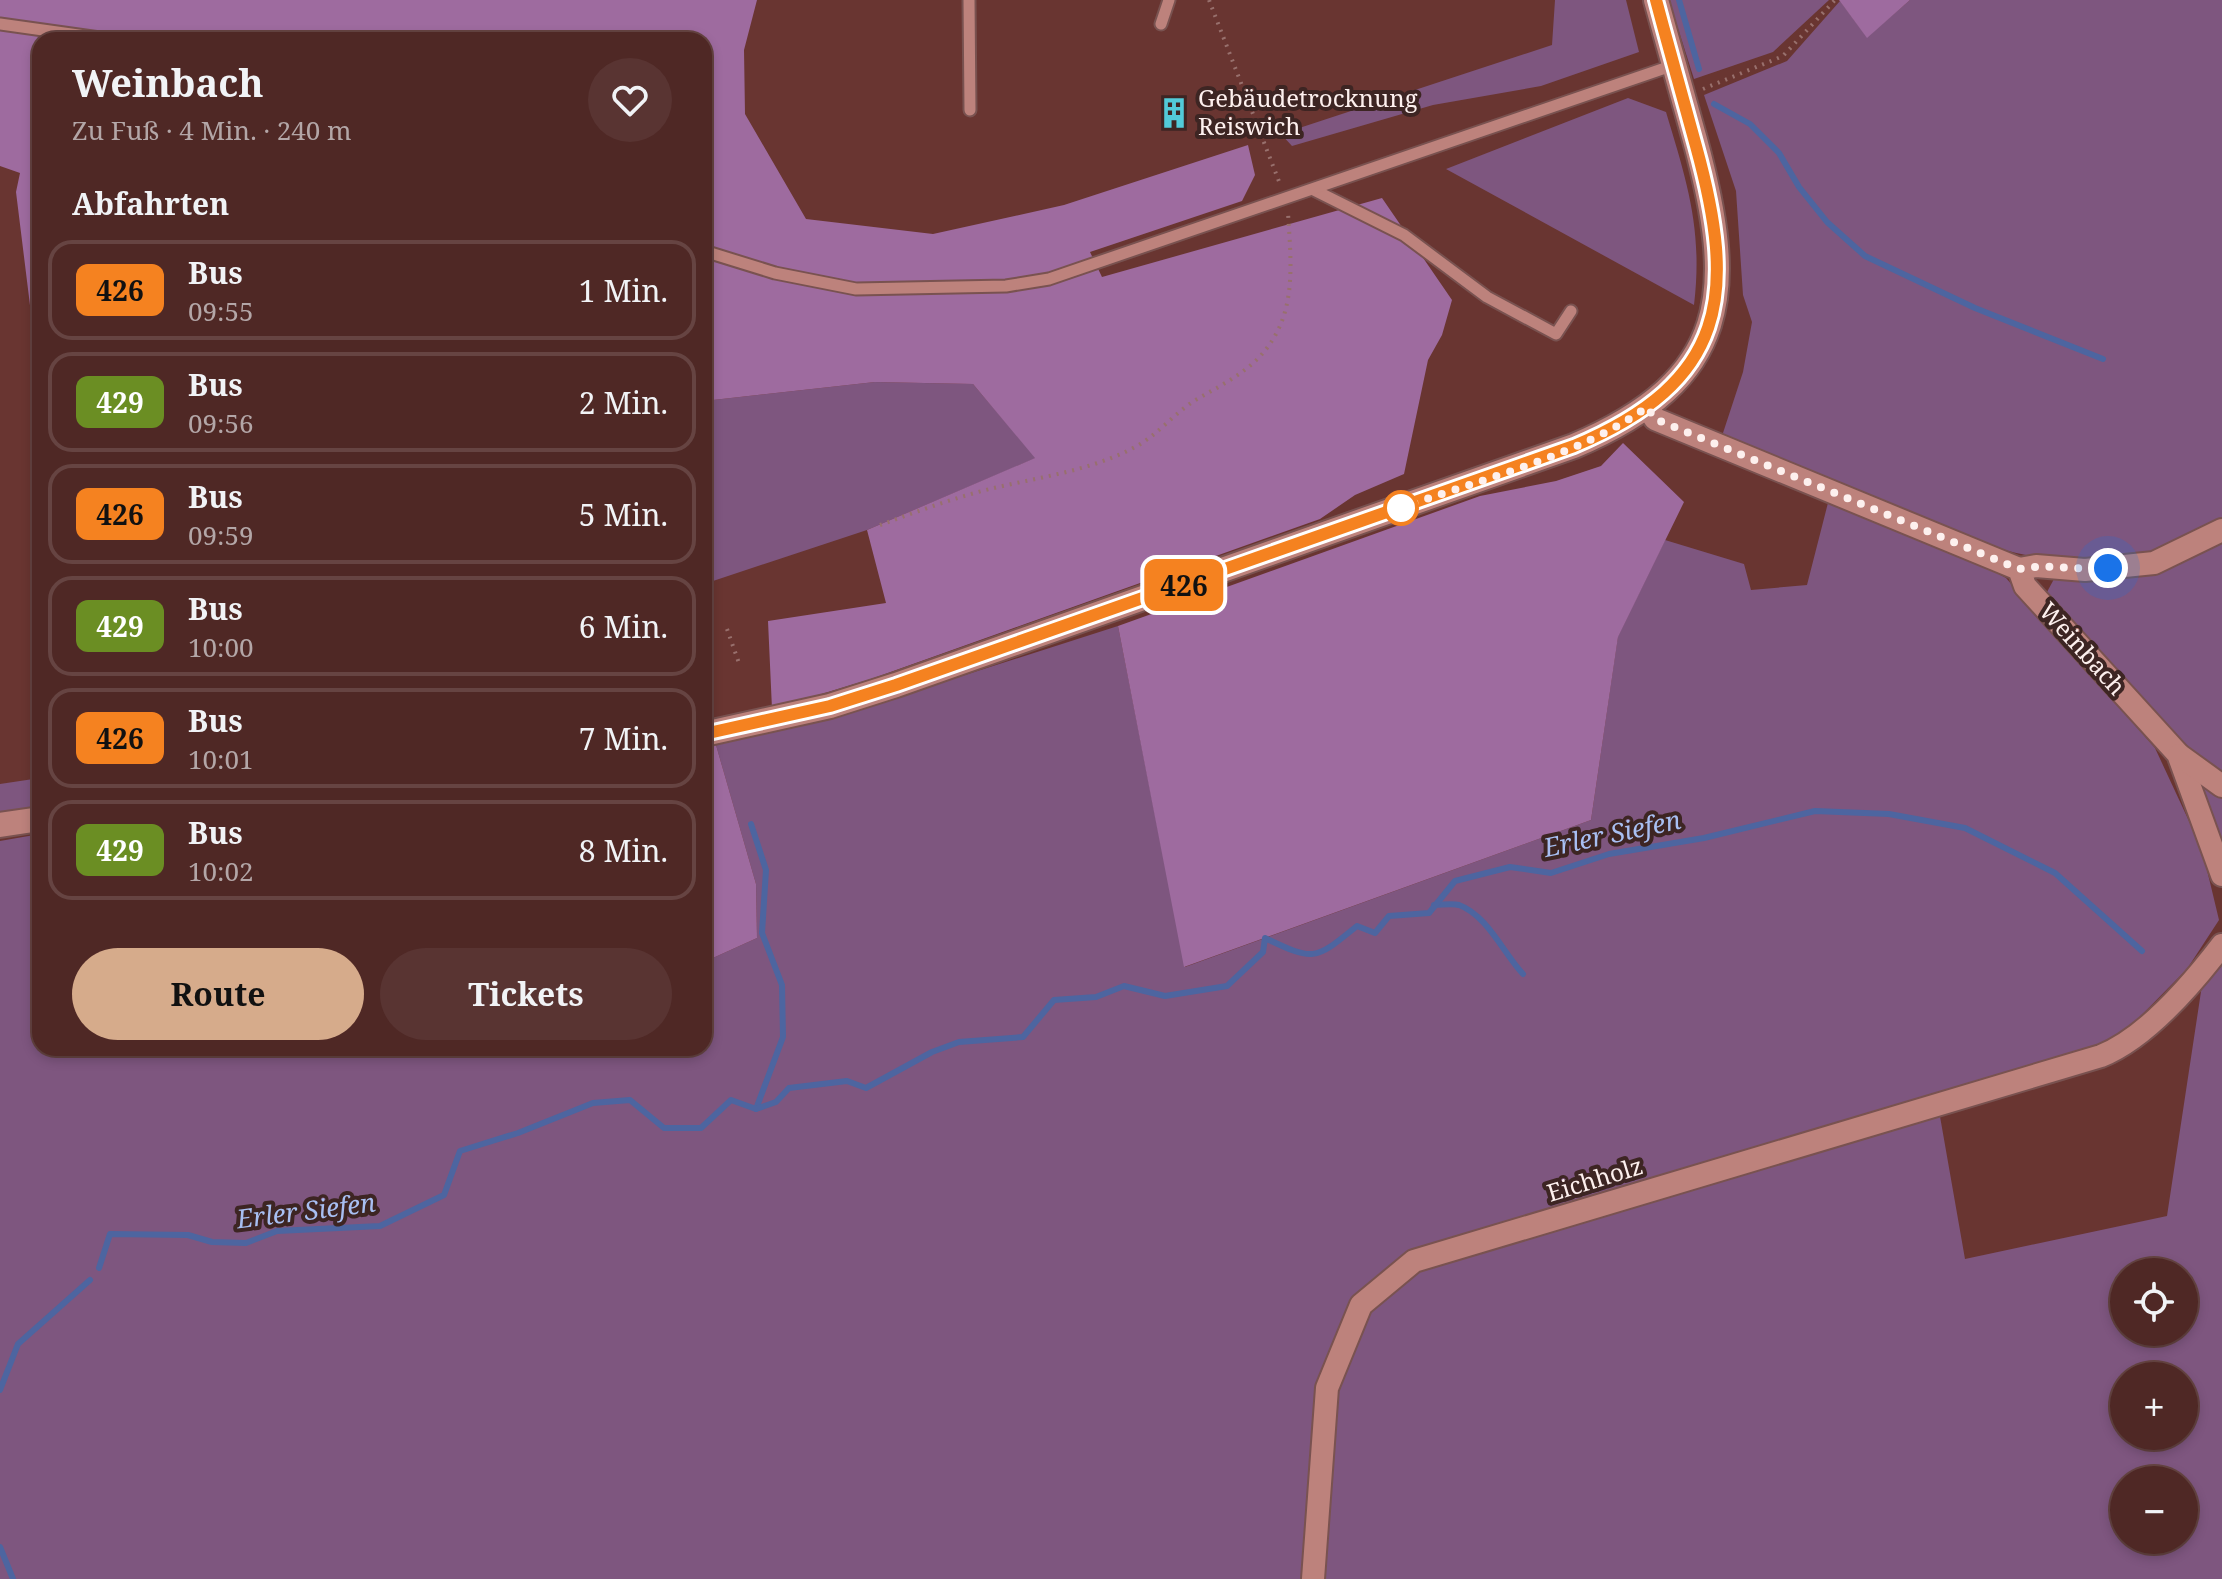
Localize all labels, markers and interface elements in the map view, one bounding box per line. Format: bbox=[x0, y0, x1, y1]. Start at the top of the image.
text: Weinbach bbox=[72, 56, 264, 108]
button: heart bbox=[588, 58, 672, 142]
place label: Gebäudetrocknung Reiswich bbox=[1198, 81, 1418, 142]
building icon: Gebäudetrocknung Reiswich bbox=[1157, 96, 1191, 130]
text: Zu Fuß · 4 Min. · 240 m bbox=[72, 112, 352, 148]
text: Abfahrten bbox=[72, 183, 229, 224]
text: Bus bbox=[188, 252, 243, 293]
text: 1 Min. bbox=[579, 270, 668, 311]
text: 426 bbox=[96, 271, 144, 309]
text: 09:55 bbox=[188, 293, 254, 329]
text: Bus bbox=[188, 364, 243, 405]
text: 2 Min. bbox=[579, 382, 668, 423]
text: 429 bbox=[96, 383, 144, 421]
text: 09:56 bbox=[188, 405, 254, 441]
text: Bus bbox=[188, 476, 243, 517]
unlabelled marker bbox=[1384, 491, 1418, 525]
text: 5 Min. bbox=[579, 494, 668, 535]
text: 426 bbox=[96, 495, 144, 533]
text: 09:59 bbox=[188, 517, 254, 553]
your location bbox=[2088, 548, 2128, 588]
line badge: 426 bbox=[1138, 559, 1230, 611]
text: 426 bbox=[1160, 566, 1208, 604]
text: Bus bbox=[188, 588, 243, 629]
street label: Weinbach bbox=[2032, 594, 2134, 702]
text: 6 Min. bbox=[579, 606, 668, 647]
text: 429 bbox=[96, 607, 144, 645]
text: 10:00 bbox=[188, 629, 254, 665]
text: Bus bbox=[188, 700, 243, 741]
text: 7 Min. bbox=[579, 718, 668, 759]
text: 426 bbox=[96, 719, 144, 757]
text: 10:01 bbox=[188, 741, 254, 777]
water label: Erler Siefen bbox=[1539, 801, 1684, 865]
text: Bus bbox=[188, 812, 243, 853]
text: 8 Min. bbox=[579, 830, 668, 871]
text: 429 bbox=[96, 831, 144, 869]
text: 10:02 bbox=[188, 853, 254, 889]
button: Route bbox=[72, 948, 364, 1040]
button: Tickets bbox=[380, 948, 672, 1040]
street label: Eichholz bbox=[1543, 1148, 1646, 1209]
water label: Erler Siefen bbox=[233, 1184, 378, 1236]
map controls bbox=[2110, 1258, 2198, 1554]
button: locate bbox=[2110, 1258, 2198, 1346]
button: + bbox=[2110, 1362, 2198, 1450]
button: − bbox=[2110, 1466, 2198, 1554]

